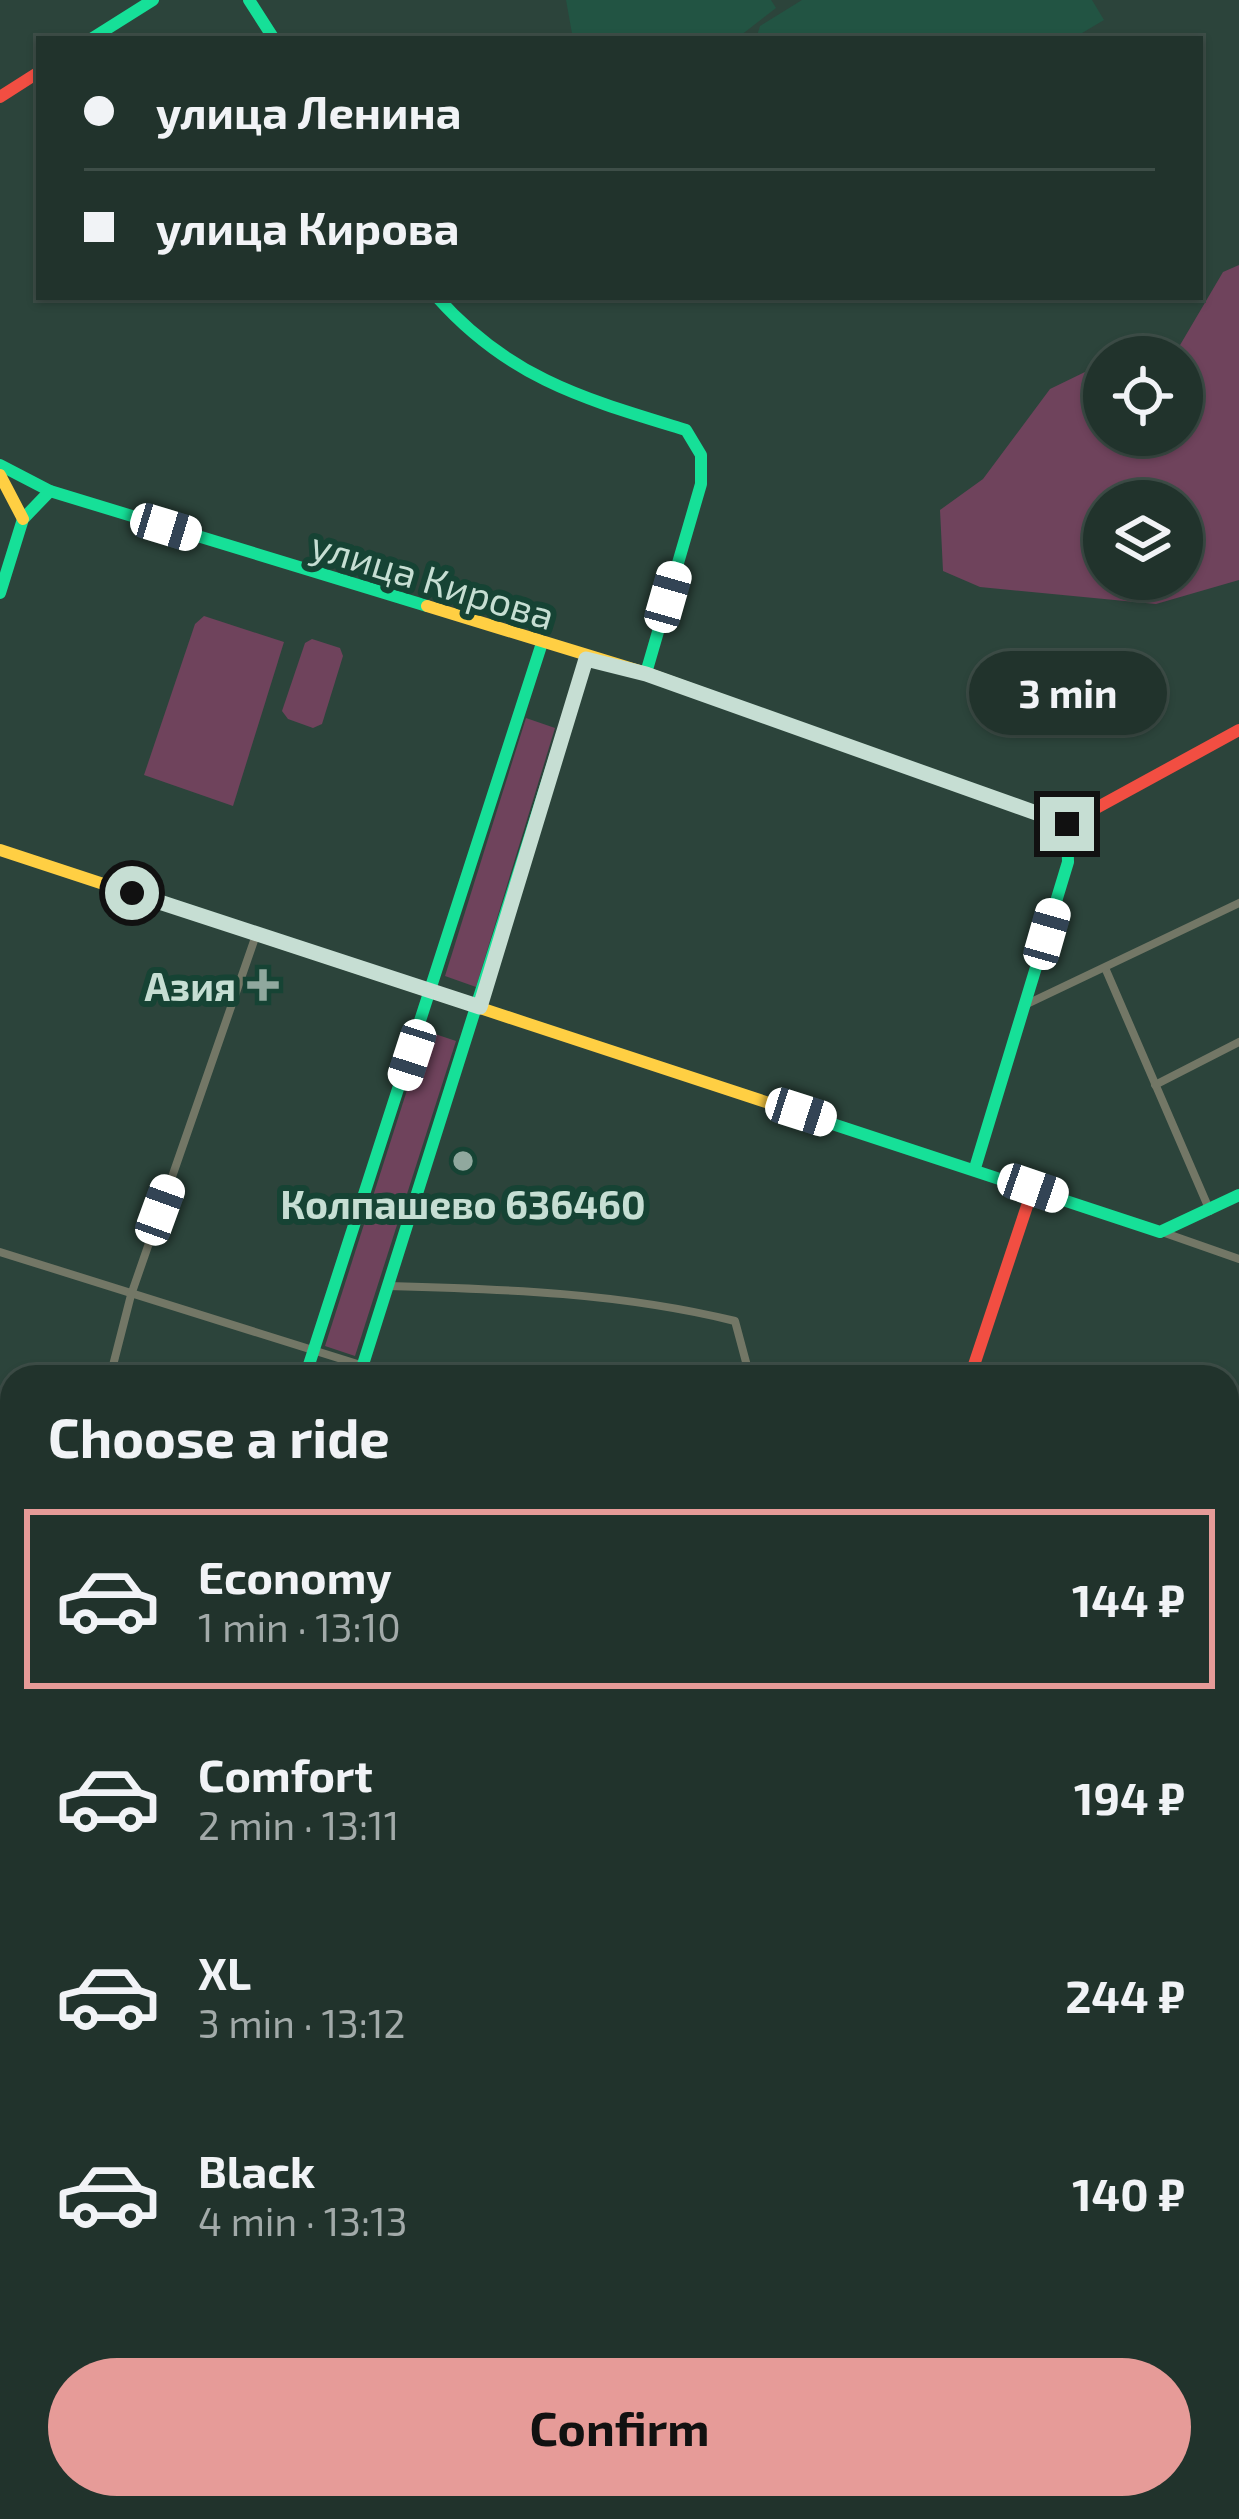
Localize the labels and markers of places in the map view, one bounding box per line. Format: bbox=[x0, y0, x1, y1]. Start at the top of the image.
place label: Азия bbox=[145, 962, 236, 1009]
marker: Азия bbox=[247, 969, 279, 1001]
marker: Колпашево 636460 bbox=[450, 1148, 476, 1174]
place label: Колпашево 636460 bbox=[280, 1180, 646, 1227]

